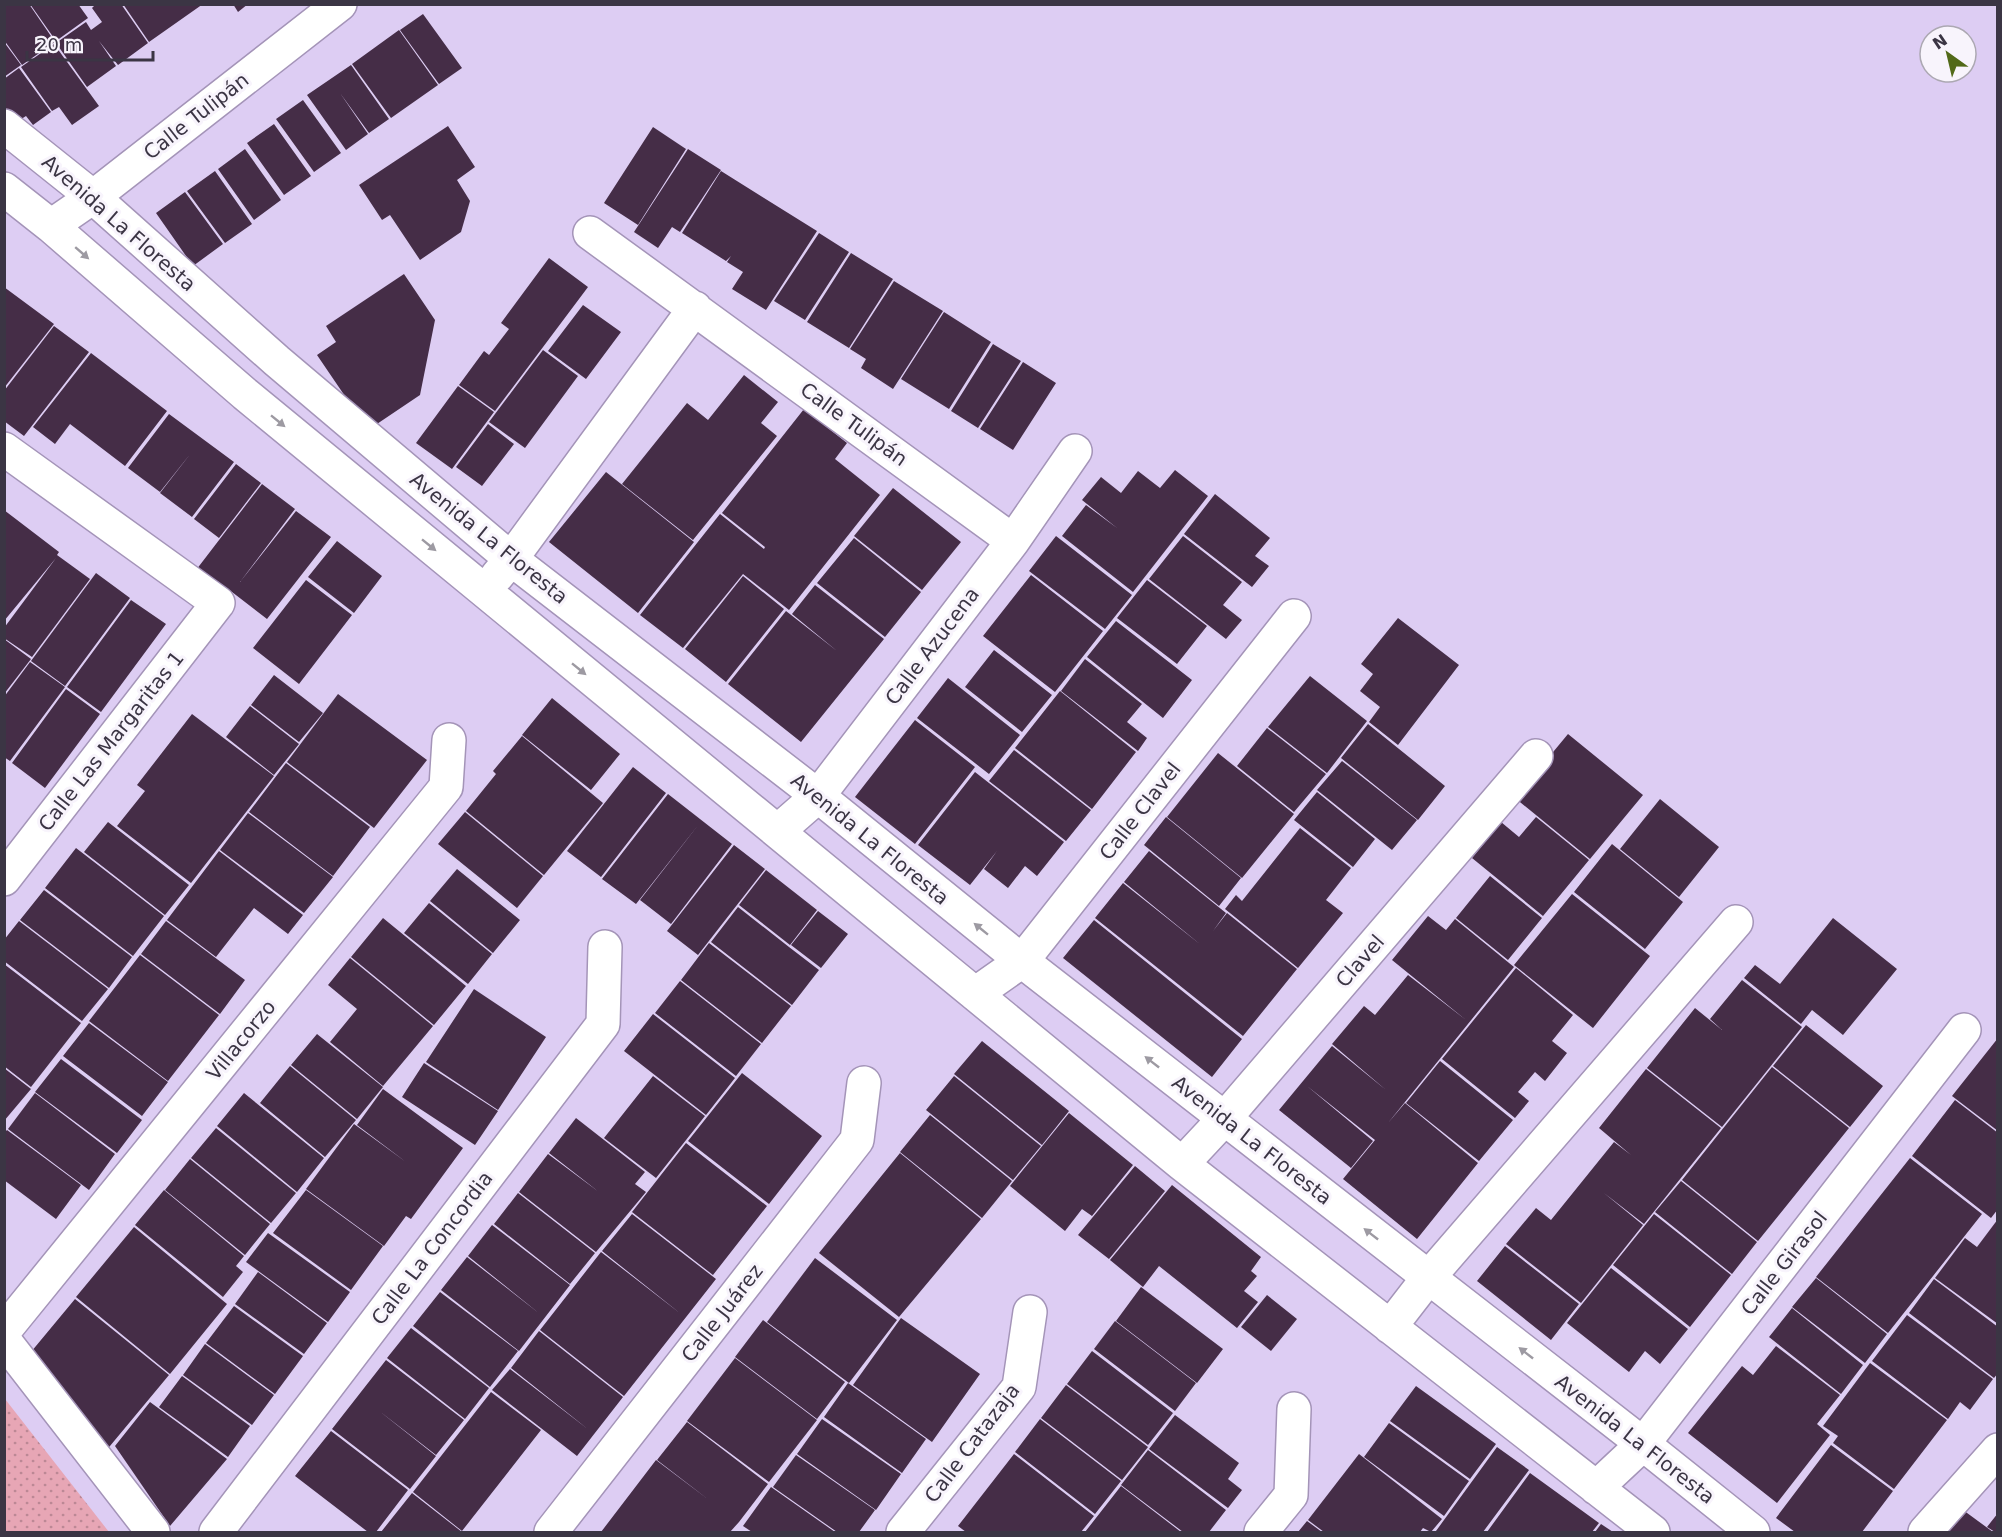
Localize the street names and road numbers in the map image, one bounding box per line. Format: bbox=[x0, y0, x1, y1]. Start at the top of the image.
street label: Calle Tulipán bbox=[139, 68, 253, 164]
street label: Avenida La Floresta bbox=[37, 150, 201, 296]
street label: Calle Tulipán bbox=[796, 377, 912, 471]
street label: Avenida La Floresta bbox=[405, 467, 573, 609]
street label: Calle Azucena bbox=[880, 582, 984, 710]
street label: Calle Las Margaritas 1 bbox=[33, 646, 189, 836]
street label: Calle Clavel bbox=[1094, 757, 1186, 865]
street label: Avenida La Floresta bbox=[786, 768, 954, 910]
street label: Clavel bbox=[1331, 930, 1389, 992]
street label: Villacorzo bbox=[201, 995, 281, 1085]
street label: Avenida La Floresta bbox=[1167, 1070, 1337, 1210]
street label: Calle La Concordia bbox=[366, 1166, 498, 1330]
street label: Calle Girasol bbox=[1736, 1206, 1832, 1320]
street label: Calle Juárez bbox=[676, 1259, 768, 1367]
street label: Avenida La Floresta bbox=[1550, 1369, 1720, 1509]
street label: Calle Catazaja bbox=[919, 1379, 1025, 1507]

